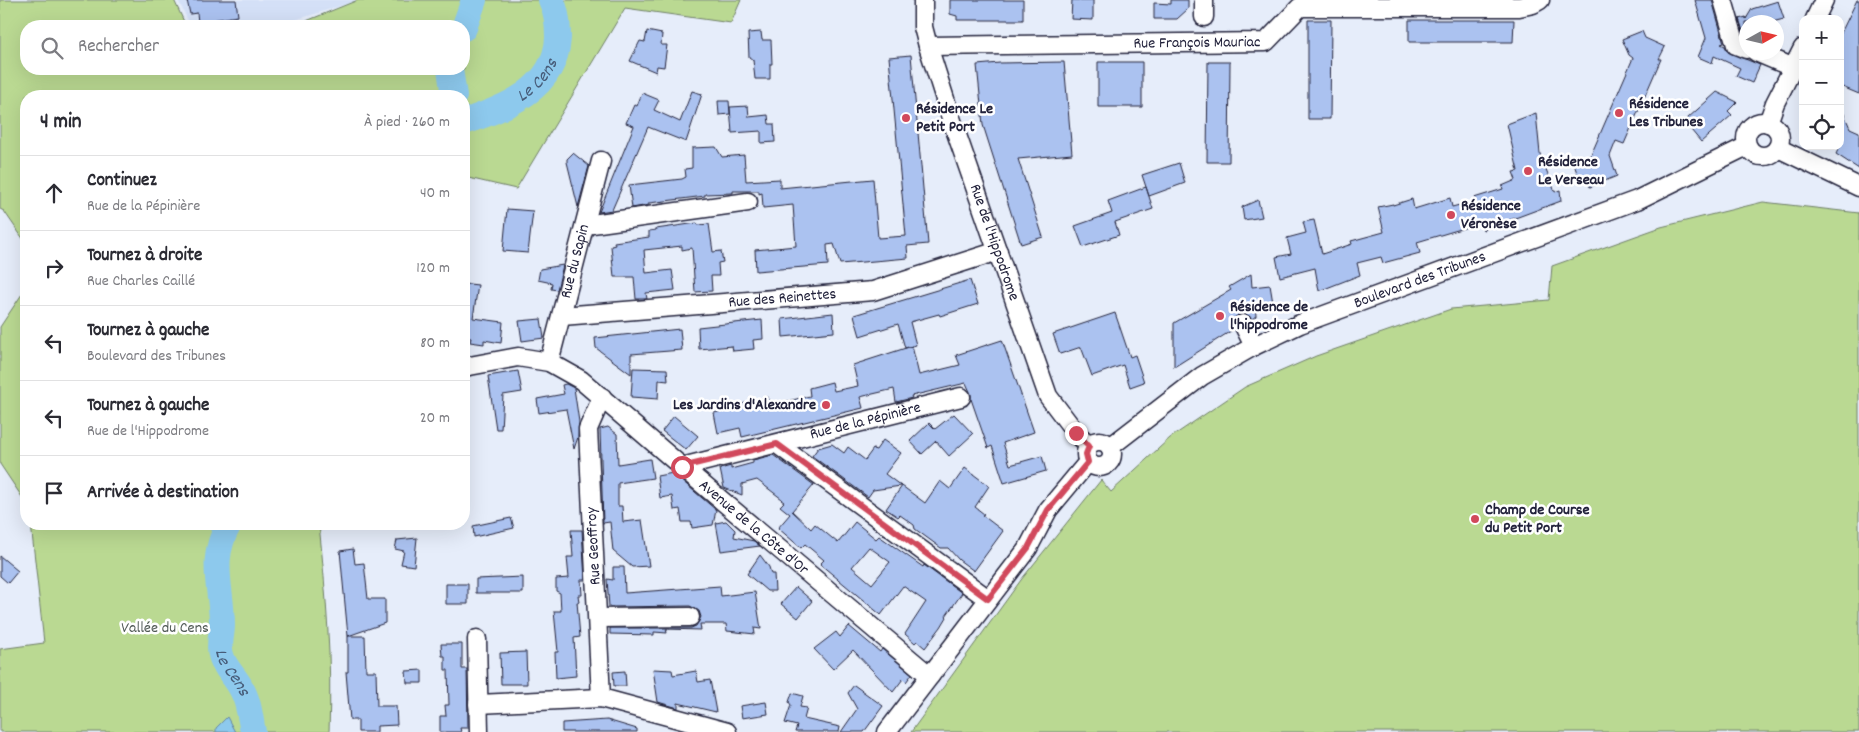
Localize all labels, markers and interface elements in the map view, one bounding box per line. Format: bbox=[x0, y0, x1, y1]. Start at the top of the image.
north arrow bbox=[1739, 15, 1784, 60]
map controls bbox=[1799, 15, 1844, 150]
button: + bbox=[1799, 15, 1844, 60]
search box bbox=[20, 20, 470, 75]
street label: Rue François Mauriac bbox=[1133, 31, 1261, 55]
icon: search bbox=[38, 34, 66, 62]
text: Rechercher bbox=[78, 34, 159, 61]
water label: Le Cens bbox=[512, 55, 565, 109]
button: − bbox=[1799, 60, 1844, 105]
place label: Résidence Les Tribunes bbox=[1629, 93, 1704, 134]
place label: Résidence Le Petit Port bbox=[916, 98, 993, 139]
button: locate bbox=[1799, 105, 1844, 150]
marker: Résidence Les Tribunes bbox=[1613, 107, 1625, 119]
text: 4 min bbox=[40, 108, 82, 138]
text: À pied · 260 m bbox=[364, 111, 450, 134]
marker: Résidence Le Petit Port bbox=[900, 112, 912, 124]
place label: Résidence Le Verseau bbox=[1538, 151, 1604, 192]
marker: Résidence Le Verseau bbox=[1522, 165, 1534, 177]
text: Continuez bbox=[87, 168, 157, 195]
icon: ahead bbox=[40, 179, 68, 207]
street label: Rue de l'Hippodrome bbox=[963, 181, 1025, 304]
text: 40 m bbox=[420, 182, 450, 205]
text: Rue de la Pépinière bbox=[87, 195, 200, 218]
place label: Résidence Véronèse bbox=[1461, 195, 1521, 236]
marker: Résidence Véronèse bbox=[1445, 209, 1457, 221]
street label: Rue du Sapin bbox=[554, 222, 596, 301]
text: Tournez à droite bbox=[87, 243, 202, 270]
street label: Boulevard des Tribunes bbox=[1351, 245, 1489, 315]
icon: right bbox=[40, 254, 68, 282]
text: 120 m bbox=[416, 257, 450, 280]
text: Rue Charles Caillé bbox=[87, 270, 195, 293]
street label: Rue des Reinettes bbox=[727, 282, 837, 314]
place label: Résidence de l'hippodrome bbox=[1230, 296, 1308, 337]
marker: Résidence de l'hippodrome bbox=[1214, 310, 1226, 322]
text: Tournez à gauche bbox=[87, 318, 209, 345]
icon: left bbox=[40, 329, 68, 357]
text: 80 m bbox=[420, 332, 450, 355]
text: Boulevard des Tribunes bbox=[87, 345, 226, 368]
text: Tournez à gauche bbox=[87, 393, 209, 420]
place label: Les Jardins d'Alexandre bbox=[673, 394, 816, 417]
street label: Rue de la Pépinière bbox=[808, 396, 923, 446]
marker: Les Jardins d'Alexandre bbox=[820, 399, 832, 411]
icon: left bbox=[40, 404, 68, 432]
text: 20 m bbox=[420, 407, 450, 430]
text: Rue de l'Hippodrome bbox=[87, 420, 209, 443]
route end bbox=[1065, 422, 1088, 445]
route start bbox=[671, 456, 694, 479]
street label: Avenue de la Côte d'Or bbox=[693, 474, 814, 581]
icon: arrive bbox=[40, 479, 68, 507]
text: Arrivée à destination bbox=[87, 480, 239, 507]
place label: Champ de Course du Petit Port bbox=[1485, 499, 1590, 540]
street label: Rue Geoffroy bbox=[580, 506, 608, 586]
marker: Champ de Course du Petit Port bbox=[1469, 513, 1481, 525]
park label: Vallée du Cens bbox=[121, 617, 209, 640]
water label: Le Cens bbox=[207, 647, 256, 701]

